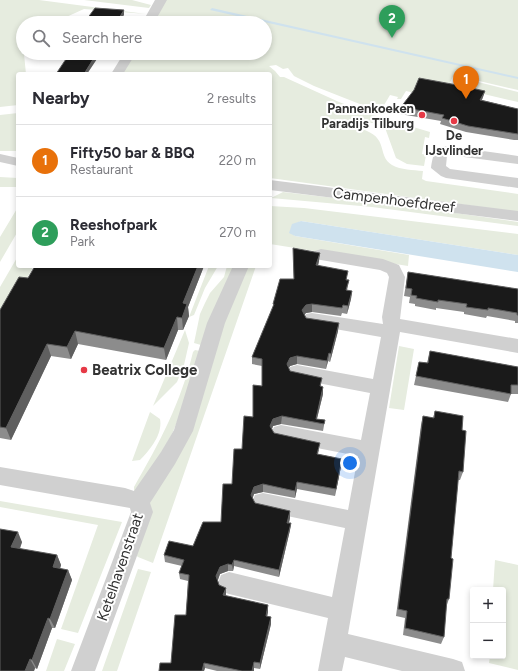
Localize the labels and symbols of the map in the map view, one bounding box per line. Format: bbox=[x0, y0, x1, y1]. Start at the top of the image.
pin: 2 bbox=[379, 5, 405, 38]
pin: 1 bbox=[453, 66, 479, 99]
place label: Pannenkoeken Paradijs Tilburg bbox=[321, 101, 414, 131]
marker: Pannenkoeken Paradijs Tilburg bbox=[417, 110, 427, 120]
marker: De IJsvlinder bbox=[449, 116, 459, 126]
place label: De IJsvlinder bbox=[425, 128, 483, 158]
street label: Campenhoefdreef bbox=[332, 184, 457, 216]
place label: Beatrix College bbox=[92, 361, 198, 379]
marker: Beatrix College bbox=[79, 365, 89, 375]
your location bbox=[340, 453, 360, 473]
street label: Ketelhavenstraat bbox=[93, 510, 147, 623]

